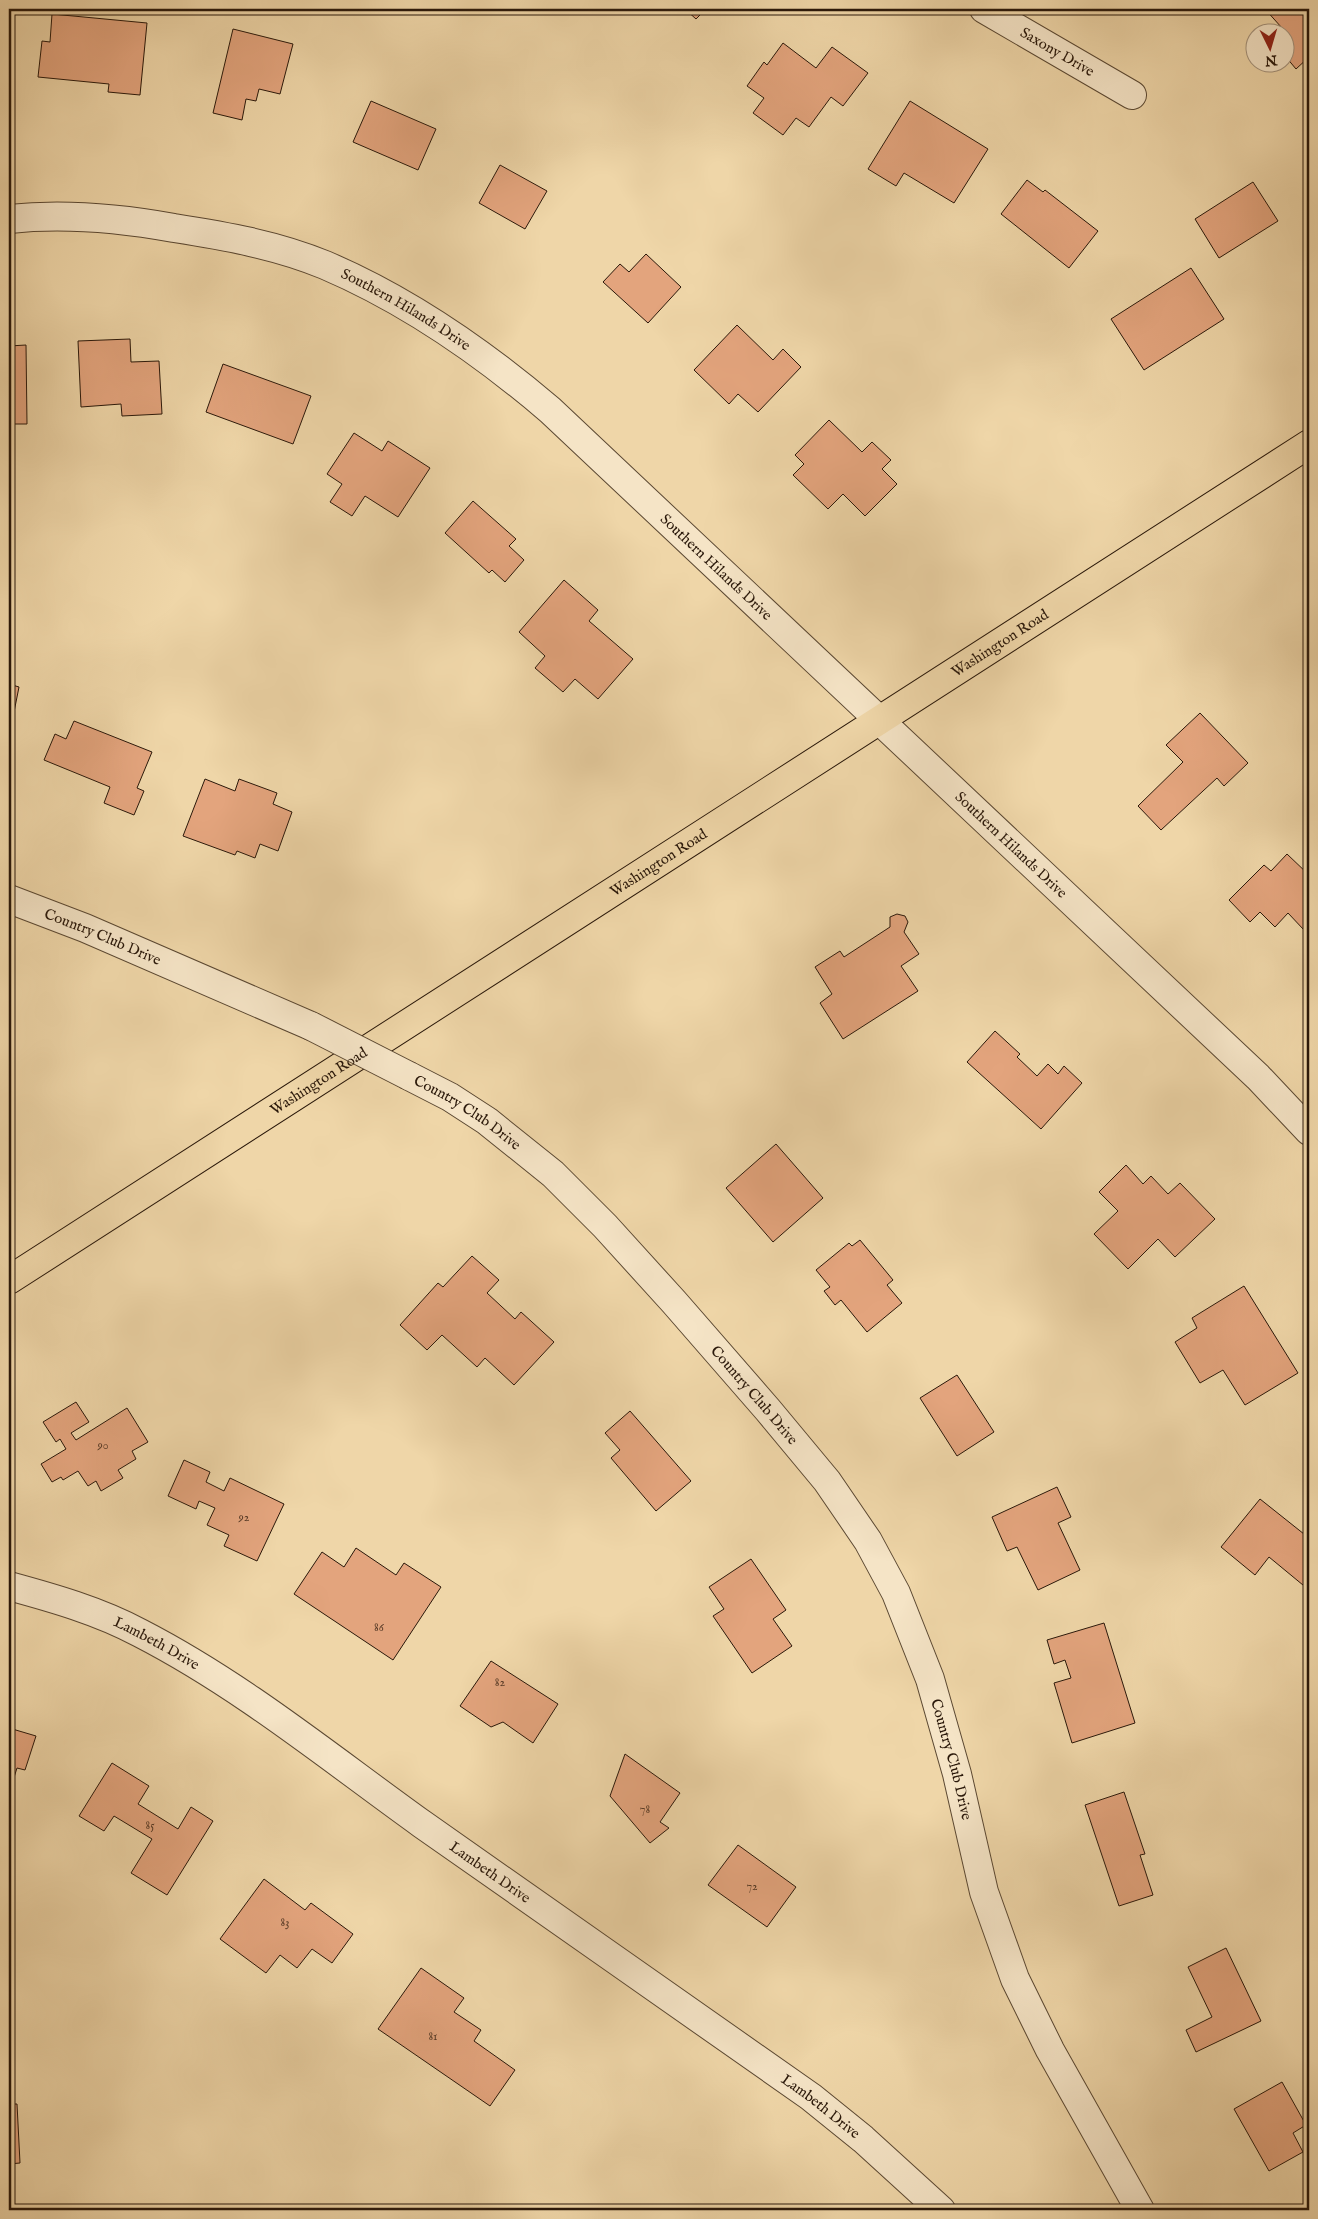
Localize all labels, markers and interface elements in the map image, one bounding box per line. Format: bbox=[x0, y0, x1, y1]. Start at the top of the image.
north arrow bbox=[1246, 22, 1296, 72]
street label: Saxony Drive bbox=[1017, 23, 1098, 81]
text: N bbox=[1264, 50, 1279, 69]
street label: Southern Hilands Drive bbox=[338, 264, 474, 355]
street label: Southern Hilands Drive bbox=[656, 510, 776, 625]
street label: Washington Road bbox=[948, 605, 1053, 681]
street label: Southern Hilands Drive bbox=[951, 787, 1071, 902]
street label: Washington Road bbox=[606, 824, 712, 901]
street label: Country Club Drive bbox=[42, 904, 164, 970]
street label: Washington Road bbox=[267, 1043, 372, 1120]
street label: Country Club Drive bbox=[410, 1071, 525, 1155]
street label: Country Club Drive bbox=[706, 1342, 802, 1449]
house number: 90 bbox=[96, 1438, 109, 1453]
house number: 92 bbox=[238, 1510, 250, 1525]
street label: Lambeth Drive bbox=[111, 1613, 203, 1675]
house number: 86 bbox=[374, 1620, 385, 1635]
house number: 82 bbox=[495, 1675, 506, 1690]
street label: Country Club Drive bbox=[926, 1697, 976, 1822]
house number: 78 bbox=[640, 1802, 650, 1817]
house number: 85 bbox=[145, 1818, 155, 1833]
street label: Lambeth Drive bbox=[446, 1837, 534, 1908]
house number: 72 bbox=[746, 1879, 758, 1894]
house number: 83 bbox=[280, 1915, 290, 1930]
house number: 81 bbox=[428, 2029, 438, 2044]
street label: Lambeth Drive bbox=[777, 2070, 864, 2143]

